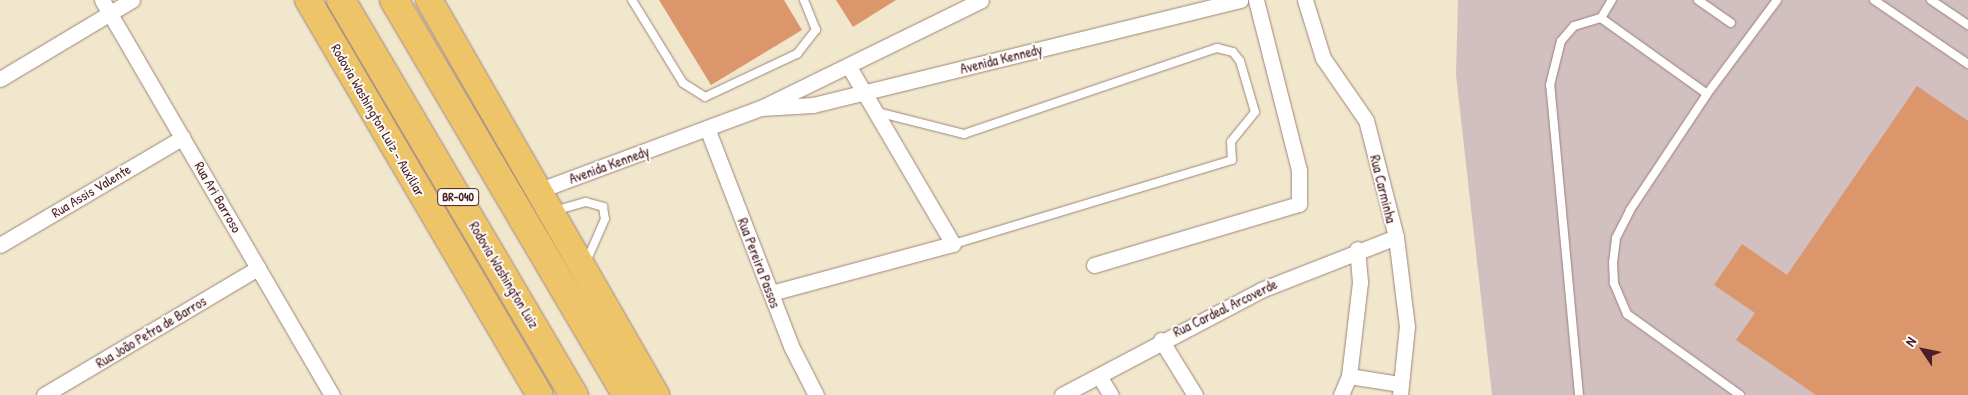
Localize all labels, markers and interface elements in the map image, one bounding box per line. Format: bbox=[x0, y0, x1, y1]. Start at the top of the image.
street label: Rodovia Washington Luiz - Auxiliar bbox=[327, 41, 429, 199]
street label: Avenida Kennedy bbox=[958, 41, 1044, 77]
street label: Avenida Kennedy bbox=[567, 143, 651, 187]
street label: Rua Carminha bbox=[1366, 153, 1400, 225]
street label: Rua Ari Barroso bbox=[191, 158, 245, 236]
street label: Rua Assis Valente bbox=[48, 161, 134, 221]
road number: BR-040 bbox=[437, 188, 479, 206]
street label: Rua Pereira Passos bbox=[734, 216, 784, 310]
street label: Rodovia Washington Luiz bbox=[465, 219, 543, 331]
street label: Rua Cardeal Arcoverde bbox=[1170, 276, 1280, 340]
street label: Rua João Petra de Barros bbox=[93, 292, 209, 372]
north arrow bbox=[1898, 325, 1948, 375]
text: N bbox=[1900, 333, 1920, 350]

